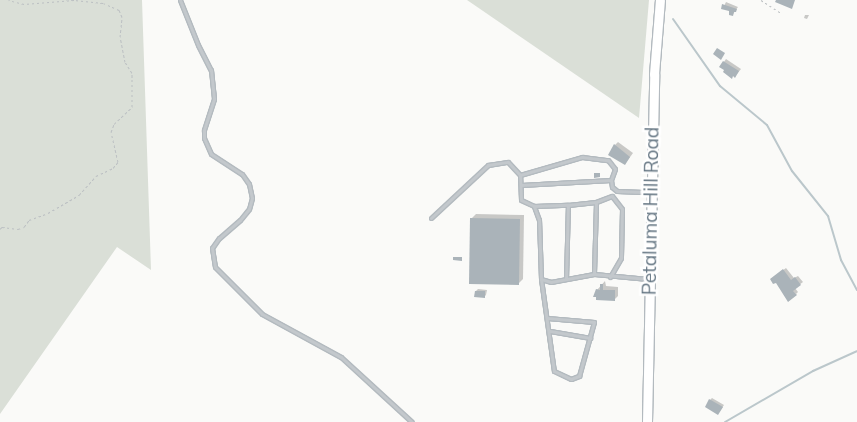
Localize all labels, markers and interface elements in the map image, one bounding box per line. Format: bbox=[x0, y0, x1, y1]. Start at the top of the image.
street label: Petaluma Hill Road bbox=[638, 127, 664, 295]

